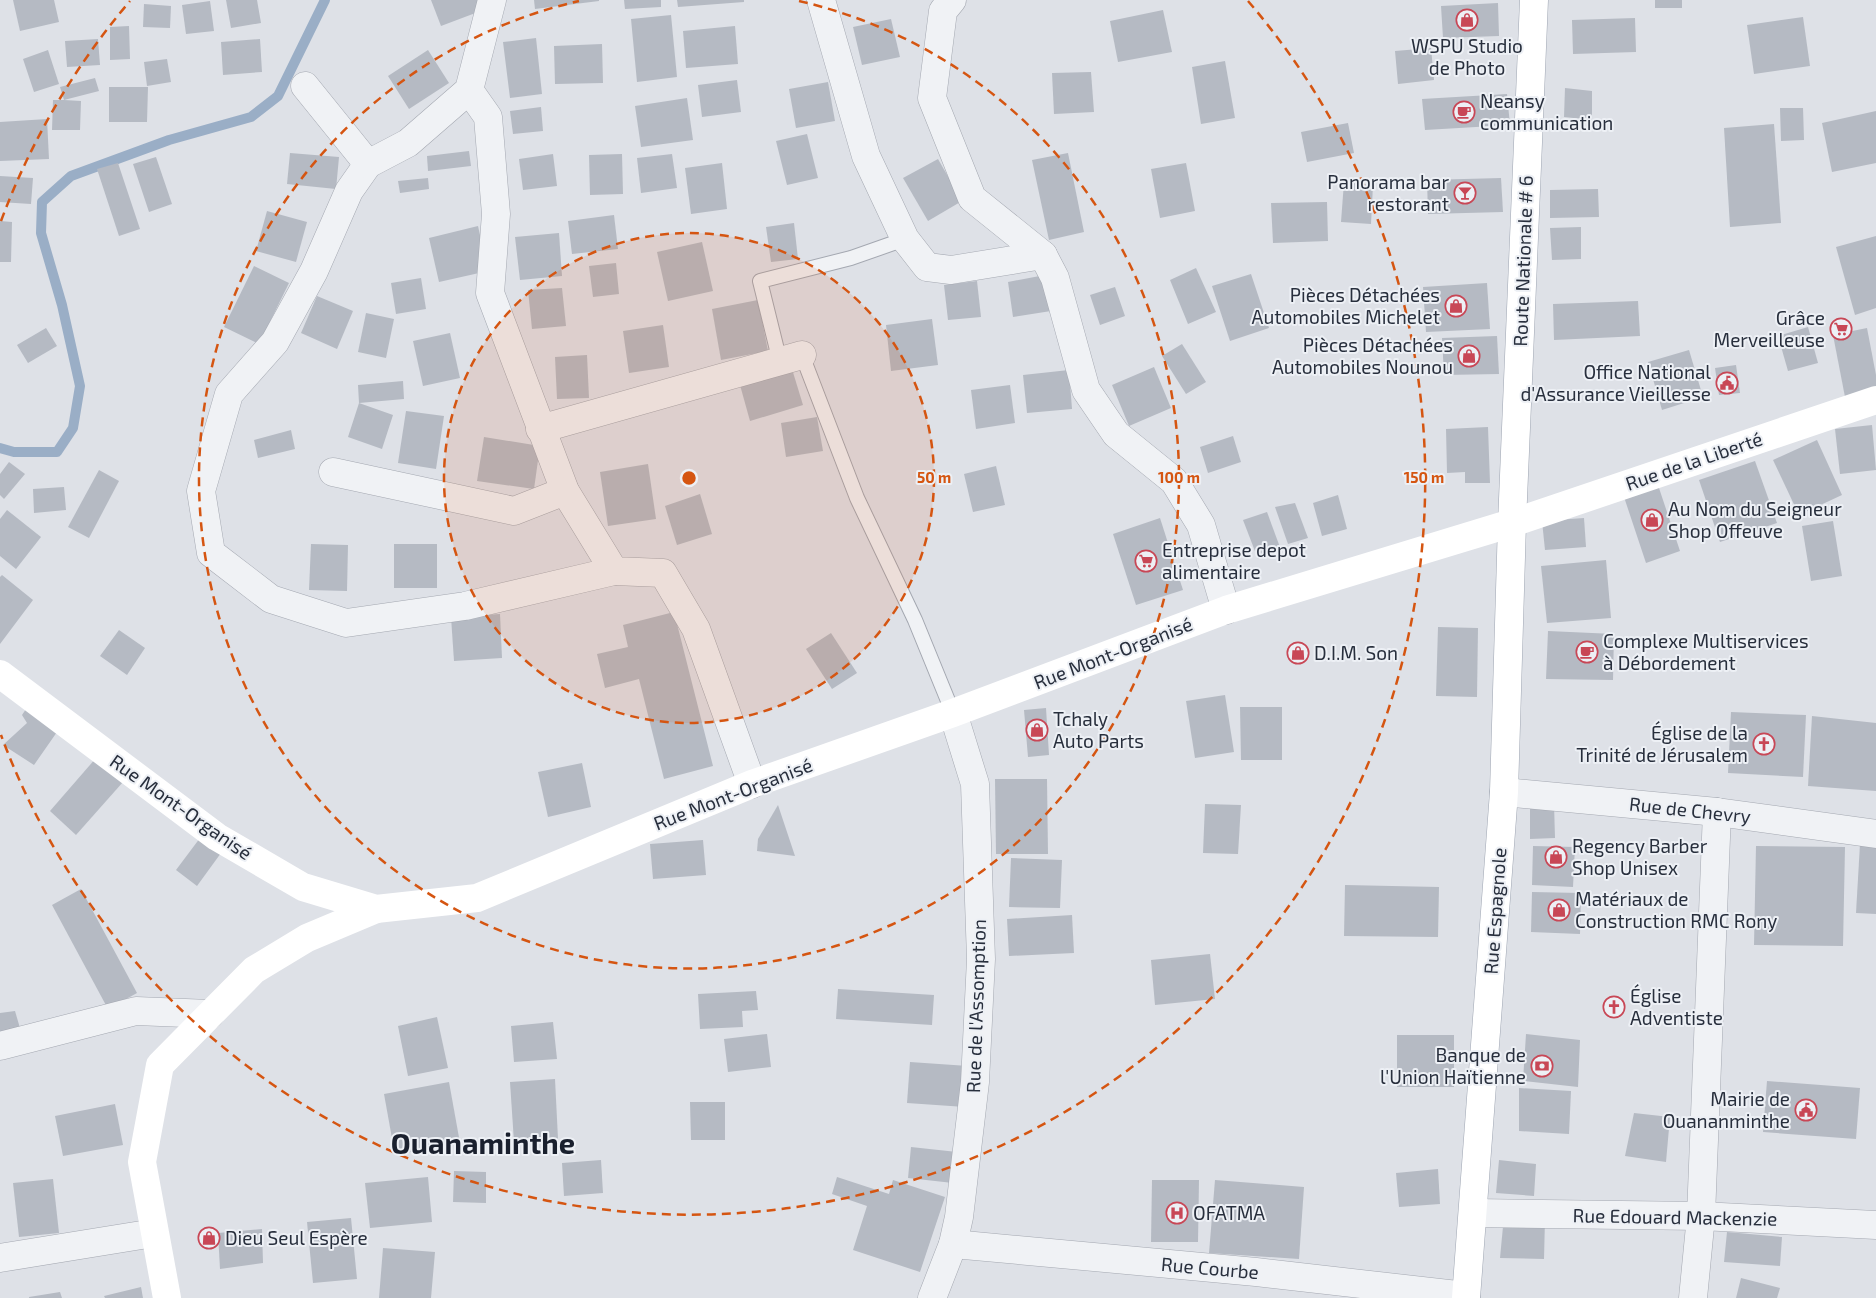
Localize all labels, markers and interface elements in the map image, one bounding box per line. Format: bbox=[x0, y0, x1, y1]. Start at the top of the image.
shop icon: WSPU Studio de Photo bbox=[1455, 8, 1479, 32]
place label: WSPU Studio de Photo bbox=[1411, 34, 1523, 79]
place label: Neansy communication bbox=[1480, 89, 1613, 134]
cafe icon: Neansy communication bbox=[1452, 100, 1476, 124]
place label: Panorama bar restorant bbox=[1327, 170, 1449, 215]
street label: Route Nationale # 6 bbox=[1508, 175, 1537, 347]
bar icon: Panorama bar restorant bbox=[1453, 181, 1477, 205]
place label: Pièces Détachées Automobiles Michelet bbox=[1252, 283, 1440, 328]
shop icon: Pièces Détachées Automobiles Michelet bbox=[1444, 294, 1468, 318]
place label: Grâce Merveilleuse bbox=[1713, 306, 1825, 351]
supermarket icon: Grâce Merveilleuse bbox=[1829, 317, 1853, 341]
place label: Pièces Détachées Automobiles Nounou bbox=[1272, 333, 1453, 378]
shop icon: Pièces Détachées Automobiles Nounou bbox=[1457, 344, 1481, 368]
place label: Office National d'Assurance Vieillesse bbox=[1520, 360, 1711, 405]
public building icon: Office National d'Assurance Vieillesse bbox=[1715, 371, 1739, 395]
street label: Rue de la Liberté bbox=[1622, 426, 1765, 495]
text: 50 m bbox=[917, 468, 951, 486]
text: 100 m bbox=[1158, 468, 1200, 486]
text: 150 m bbox=[1404, 468, 1444, 486]
centre of rings bbox=[680, 469, 698, 487]
place label: Au Nom du Seigneur Shop Offeuve bbox=[1668, 497, 1842, 542]
shop icon: Au Nom du Seigneur Shop Offeuve bbox=[1640, 508, 1664, 532]
place label: Entreprise depot alimentaire bbox=[1162, 538, 1306, 583]
supermarket icon: Entreprise depot alimentaire bbox=[1134, 549, 1158, 573]
street label: Rue Mont-Organisé bbox=[1030, 612, 1195, 693]
place label: Complexe Multiservices à Débordement bbox=[1603, 629, 1809, 674]
cafe icon: Complexe Multiservices à Débordement bbox=[1575, 640, 1599, 664]
shop icon: D.I.M. Son bbox=[1286, 641, 1310, 665]
place label: D.I.M. Son bbox=[1314, 641, 1398, 664]
place label: Tchaly Auto Parts bbox=[1053, 707, 1144, 752]
shop icon: Tchaly Auto Parts bbox=[1025, 718, 1049, 742]
place label: Église de la Trinité de Jérusalem bbox=[1576, 721, 1748, 766]
church icon: Église de la Trinité de Jérusalem bbox=[1752, 732, 1776, 756]
street label: Rue Mont-Organisé bbox=[106, 749, 257, 864]
street label: Rue Mont-Organisé bbox=[650, 753, 815, 834]
street label: Rue de Chevry bbox=[1628, 792, 1752, 827]
place label: Regency Barber Shop Unisex bbox=[1572, 834, 1708, 879]
shop icon: Regency Barber Shop Unisex bbox=[1544, 845, 1568, 869]
street label: Rue Espagnole bbox=[1479, 847, 1510, 975]
place label: Matériaux de Construction RMC Rony bbox=[1575, 887, 1777, 932]
shop icon: Matériaux de Construction RMC Rony bbox=[1547, 898, 1571, 922]
street label: Rue de l'Assomption bbox=[961, 919, 990, 1093]
place label: Église Adventiste bbox=[1630, 984, 1723, 1029]
church icon: Église Adventiste bbox=[1602, 995, 1626, 1019]
place label: Banque de l'Union Haïtienne bbox=[1380, 1043, 1526, 1088]
bank icon: Banque de l'Union Haïtienne bbox=[1530, 1054, 1554, 1078]
place label: Mairie de Ouananminthe bbox=[1663, 1087, 1790, 1132]
public building icon: Mairie de Ouananminthe bbox=[1794, 1098, 1818, 1122]
district label: Ouanaminthe bbox=[391, 1125, 575, 1160]
hospital icon: OFATMA bbox=[1165, 1201, 1189, 1225]
place label: OFATMA bbox=[1193, 1201, 1265, 1224]
street label: Rue Edouard Mackenzie bbox=[1572, 1203, 1778, 1230]
shop icon: Dieu Seul Espère bbox=[197, 1226, 221, 1250]
place label: Dieu Seul Espère bbox=[225, 1226, 368, 1249]
street label: Rue Courbe bbox=[1160, 1252, 1260, 1283]

